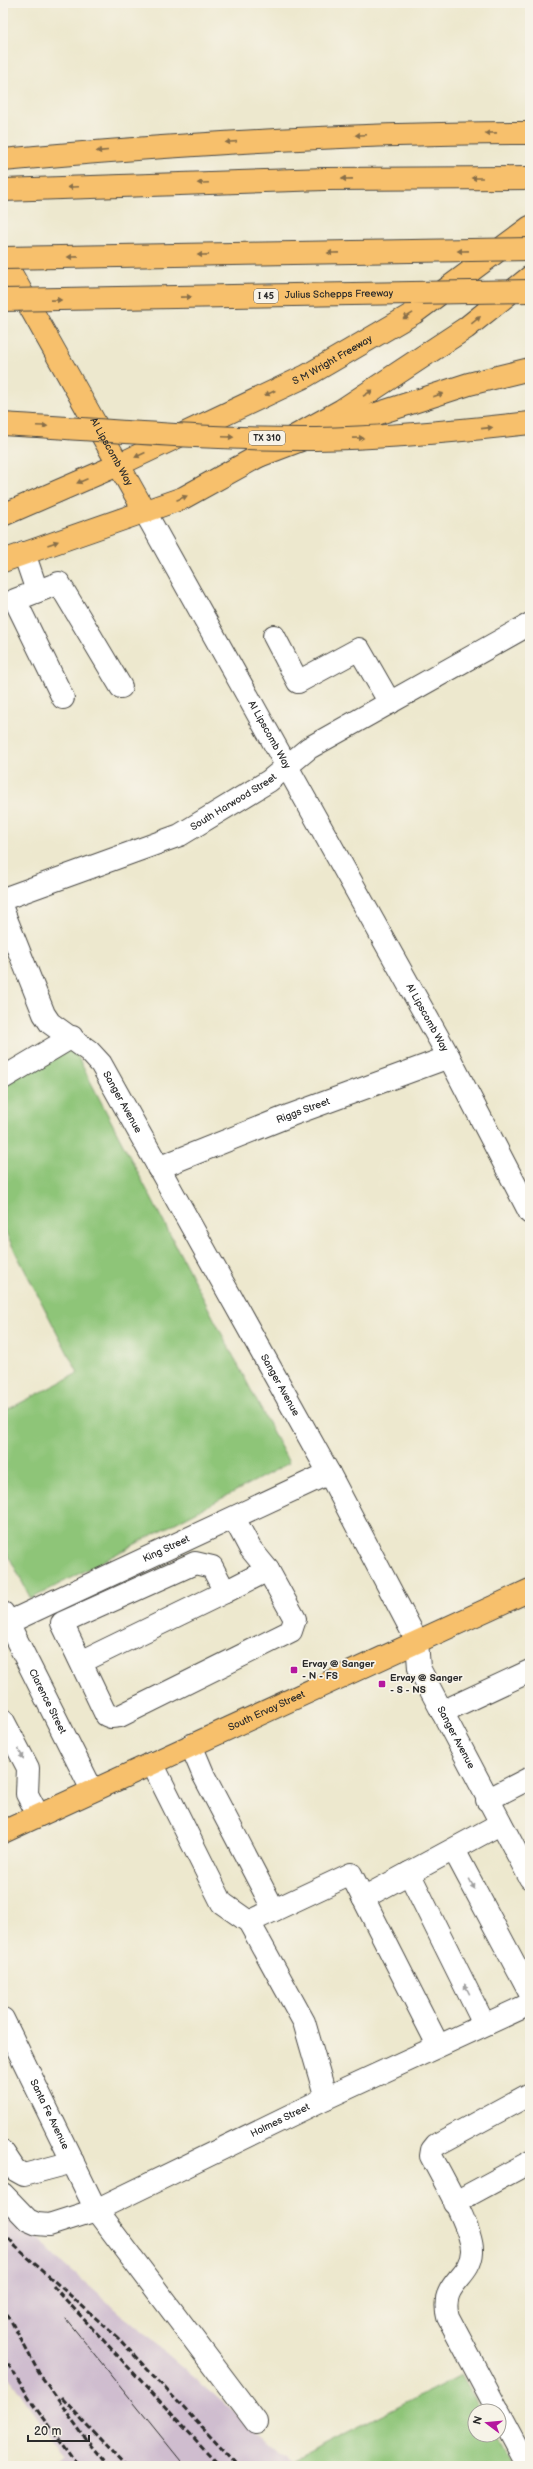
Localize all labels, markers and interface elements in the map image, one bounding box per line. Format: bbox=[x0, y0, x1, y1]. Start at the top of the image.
one-way arrow bbox=[484, 130, 497, 136]
one-way arrow bbox=[355, 132, 367, 139]
one-way arrow bbox=[224, 139, 237, 145]
one-way arrow bbox=[96, 148, 108, 155]
one-way arrow bbox=[470, 175, 483, 181]
one-way arrow bbox=[340, 176, 353, 182]
one-way arrow bbox=[197, 179, 209, 186]
one-way arrow bbox=[66, 184, 79, 190]
one-way arrow bbox=[457, 247, 469, 254]
one-way arrow bbox=[326, 250, 339, 256]
one-way arrow bbox=[196, 252, 209, 258]
one-way arrow bbox=[66, 254, 79, 260]
street label: Julius Schepps Freeway bbox=[285, 287, 394, 301]
road number: I 45 bbox=[254, 289, 278, 303]
one-way arrow bbox=[180, 294, 193, 300]
one-way arrow bbox=[50, 296, 62, 303]
one-way arrow bbox=[402, 313, 414, 320]
one-way arrow bbox=[470, 316, 481, 325]
street label: S M Wright Freeway bbox=[290, 332, 375, 388]
one-way arrow bbox=[363, 389, 373, 397]
one-way arrow bbox=[265, 390, 276, 396]
one-way arrow bbox=[433, 391, 445, 397]
street label: Al Lipscomb Way bbox=[87, 416, 135, 488]
one-way arrow bbox=[36, 423, 48, 430]
one-way arrow bbox=[481, 425, 493, 431]
road number: TX 310 bbox=[249, 431, 285, 445]
one-way arrow bbox=[222, 433, 234, 440]
one-way arrow bbox=[352, 435, 365, 441]
one-way arrow bbox=[135, 452, 146, 458]
one-way arrow bbox=[76, 478, 87, 484]
one-way arrow bbox=[176, 495, 188, 501]
one-way arrow bbox=[47, 539, 59, 545]
street label: Al Lipscomb Way bbox=[245, 699, 293, 771]
street label: South Harwood Street bbox=[188, 771, 279, 833]
street label: Al Lipscomb Way bbox=[403, 982, 451, 1054]
street label: Sanger Avenue bbox=[100, 1069, 144, 1135]
street label: Riggs Street bbox=[275, 1095, 331, 1126]
street label: Sanger Avenue bbox=[258, 1352, 302, 1418]
street label: King Street bbox=[141, 1533, 191, 1565]
place label: Ervay @ Sanger - N - FS bbox=[302, 1658, 375, 1682]
marker: Ervay @ Sanger - N - FS bbox=[289, 1665, 299, 1675]
street label: Clarence Street bbox=[26, 1667, 69, 1736]
place label: Ervay @ Sanger - S - NS bbox=[390, 1672, 463, 1696]
marker: Ervay @ Sanger - S - NS bbox=[377, 1679, 387, 1689]
street label: South Ervay Street bbox=[226, 1688, 307, 1734]
street label: Sanger Avenue bbox=[434, 1704, 477, 1771]
one-way arrow bbox=[18, 1749, 24, 1760]
one-way arrow bbox=[469, 1879, 476, 1890]
one-way arrow bbox=[464, 1983, 470, 1994]
street label: Santa Fe Avenue bbox=[27, 2077, 72, 2151]
street label: Holmes Street bbox=[248, 2101, 312, 2140]
north arrow bbox=[467, 2403, 507, 2443]
text: N bbox=[470, 2415, 485, 2426]
scale bar bbox=[28, 2417, 89, 2443]
text: 20 m bbox=[34, 2424, 61, 2439]

